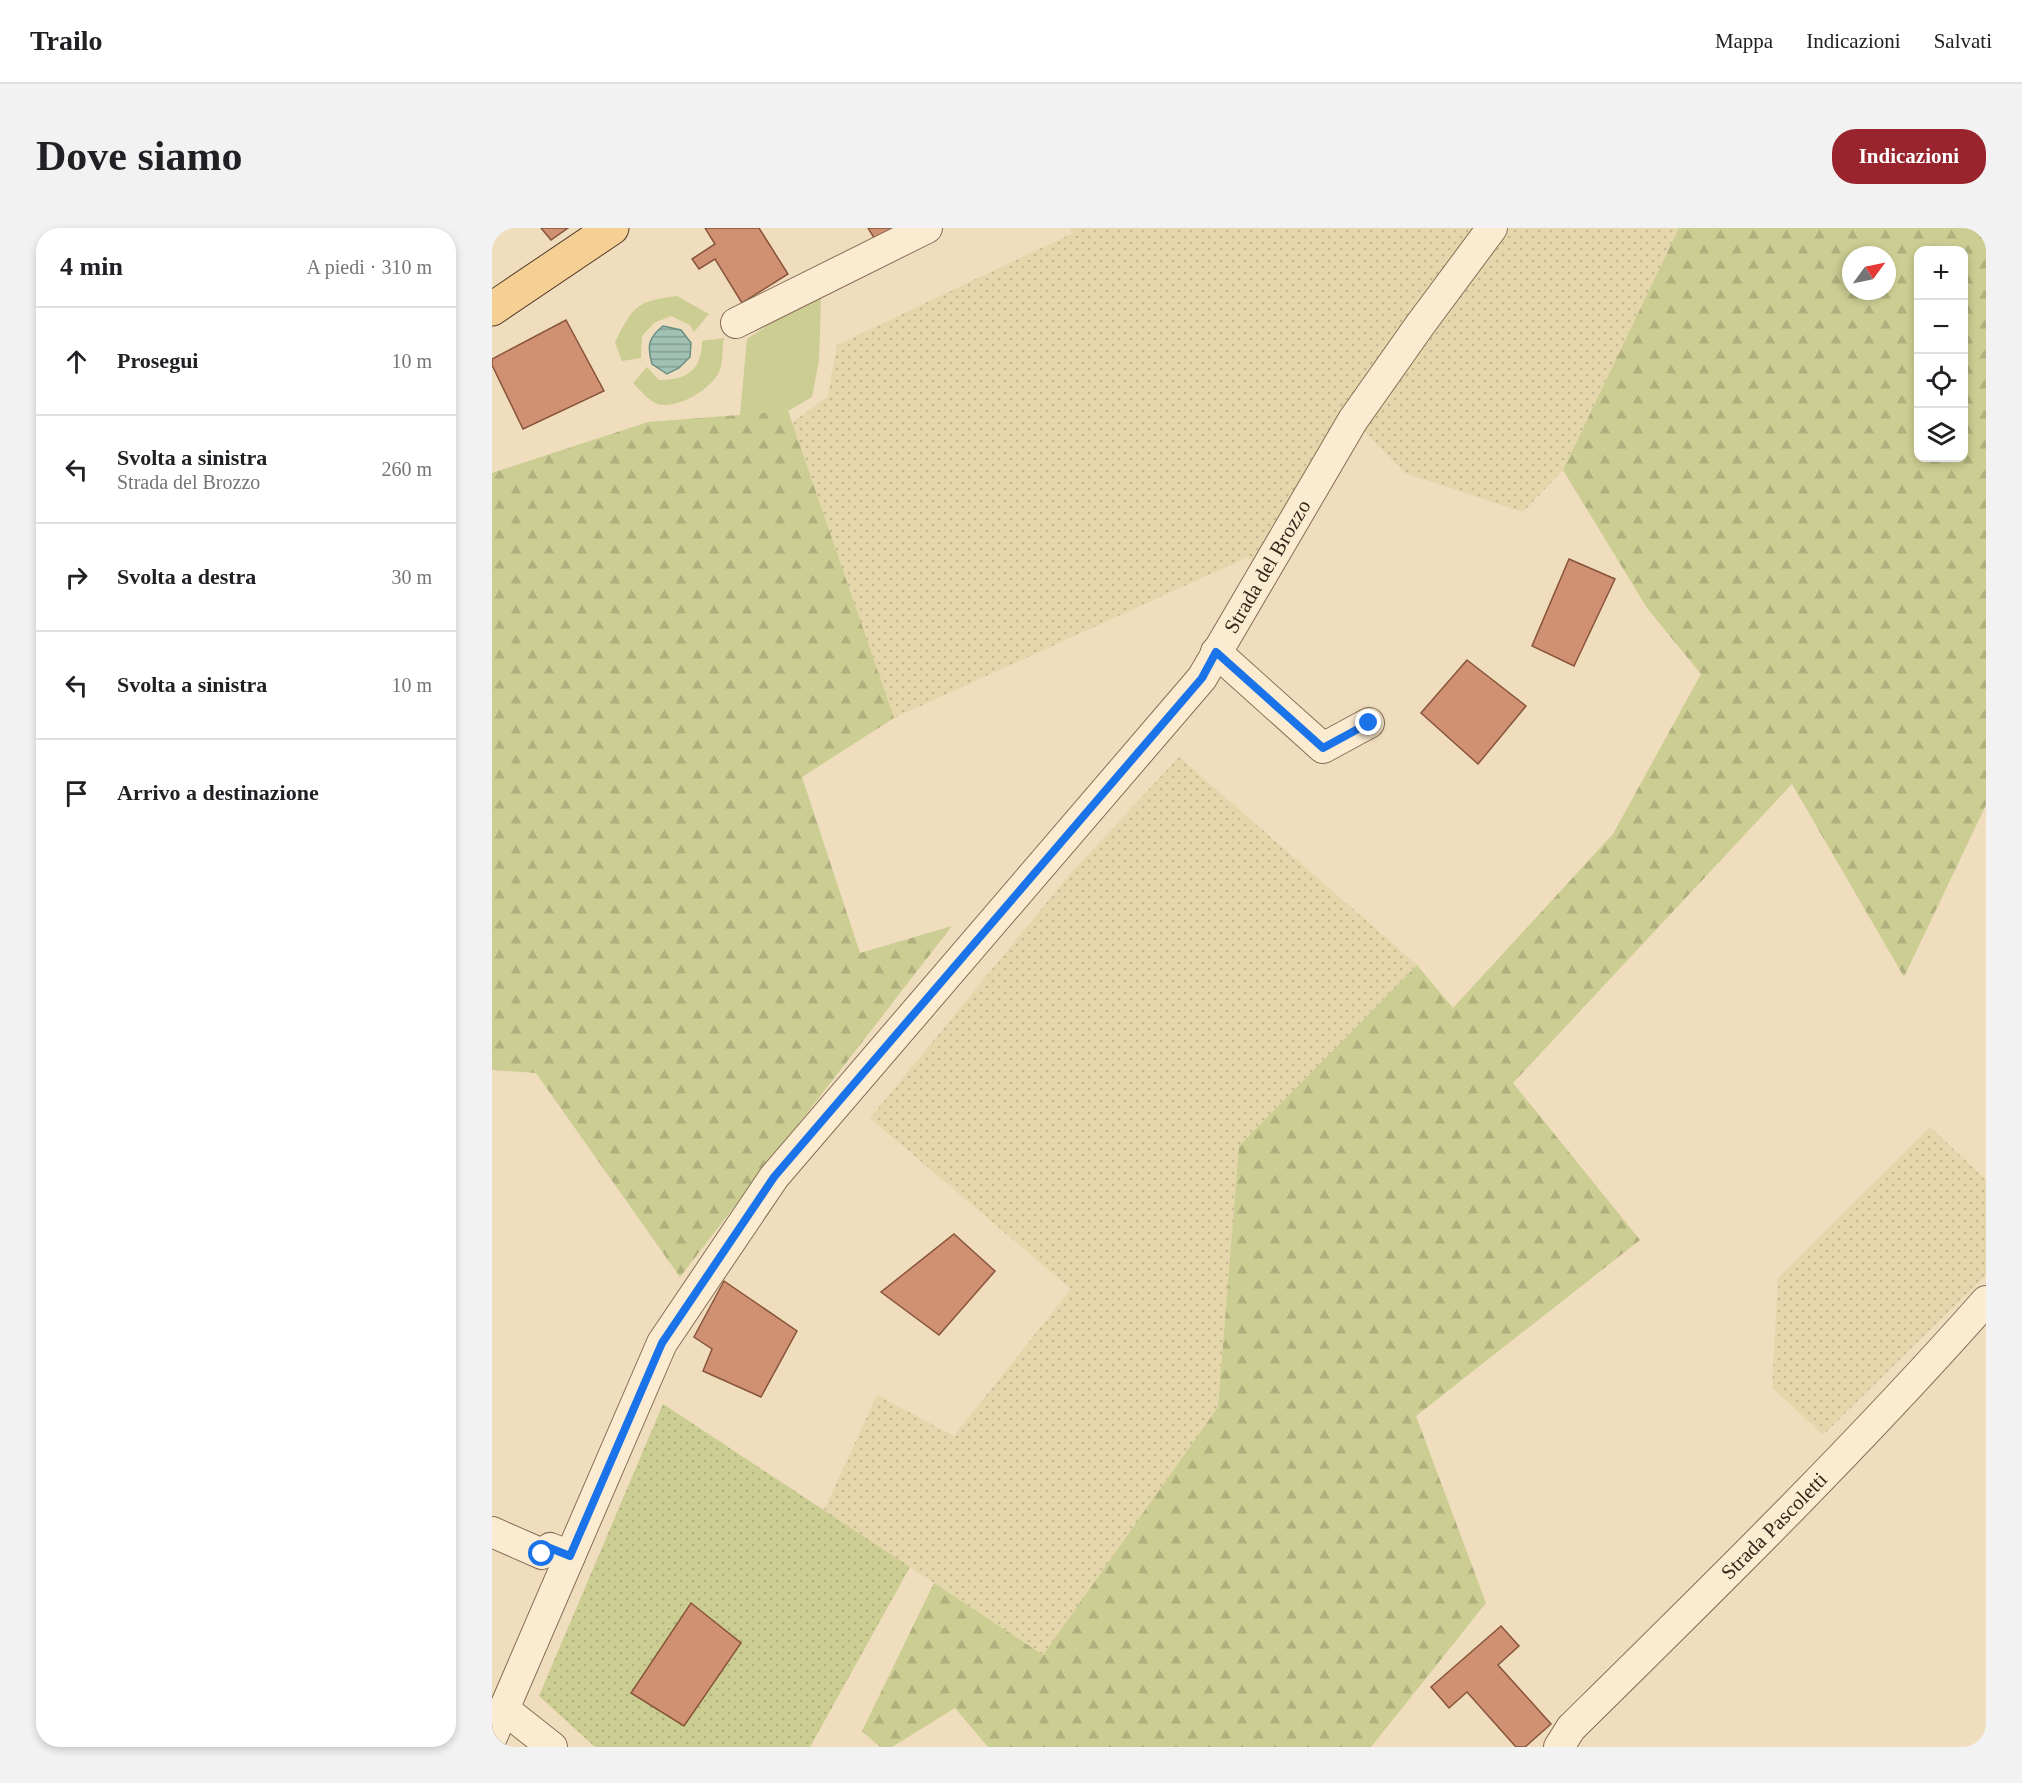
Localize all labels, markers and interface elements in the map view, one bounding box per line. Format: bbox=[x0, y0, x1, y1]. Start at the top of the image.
text: Trailo bbox=[30, 25, 103, 56]
text: Mappa bbox=[1715, 29, 1773, 53]
text: Indicazioni bbox=[1806, 29, 1901, 53]
text: Salvati bbox=[1934, 29, 1992, 53]
button: Indicazioni bbox=[1832, 129, 1986, 184]
text: Dove siamo bbox=[36, 133, 242, 179]
north arrow bbox=[1842, 246, 1896, 300]
map controls bbox=[1914, 246, 1968, 462]
button: + bbox=[1914, 246, 1968, 300]
text: 4 min bbox=[60, 252, 123, 281]
text: A piedi · 310 m bbox=[306, 256, 432, 278]
button: − bbox=[1914, 300, 1968, 354]
icon: ahead bbox=[60, 345, 93, 378]
text: Prosegui bbox=[117, 348, 198, 373]
text: 10 m bbox=[391, 350, 432, 372]
button: locate bbox=[1914, 354, 1968, 408]
button: layers bbox=[1914, 408, 1968, 462]
text: Svolta a sinistra bbox=[117, 445, 267, 470]
icon: left bbox=[60, 453, 93, 486]
text: 260 m bbox=[381, 458, 432, 480]
text: Strada del Brozzo bbox=[117, 471, 260, 493]
street label: Strada del Brozzo bbox=[1219, 495, 1316, 637]
icon: right bbox=[60, 561, 93, 594]
text: Svolta a destra bbox=[117, 564, 256, 589]
text: 30 m bbox=[391, 566, 432, 588]
icon: left bbox=[60, 669, 93, 702]
text: Svolta a sinistra bbox=[117, 672, 267, 697]
text: 10 m bbox=[391, 674, 432, 696]
route end bbox=[1355, 709, 1381, 735]
icon: arrive bbox=[60, 777, 93, 810]
text: Arrivo a destinazione bbox=[117, 780, 319, 805]
street label: Strada Pascoletti bbox=[1716, 1467, 1832, 1584]
route start bbox=[528, 1540, 554, 1566]

